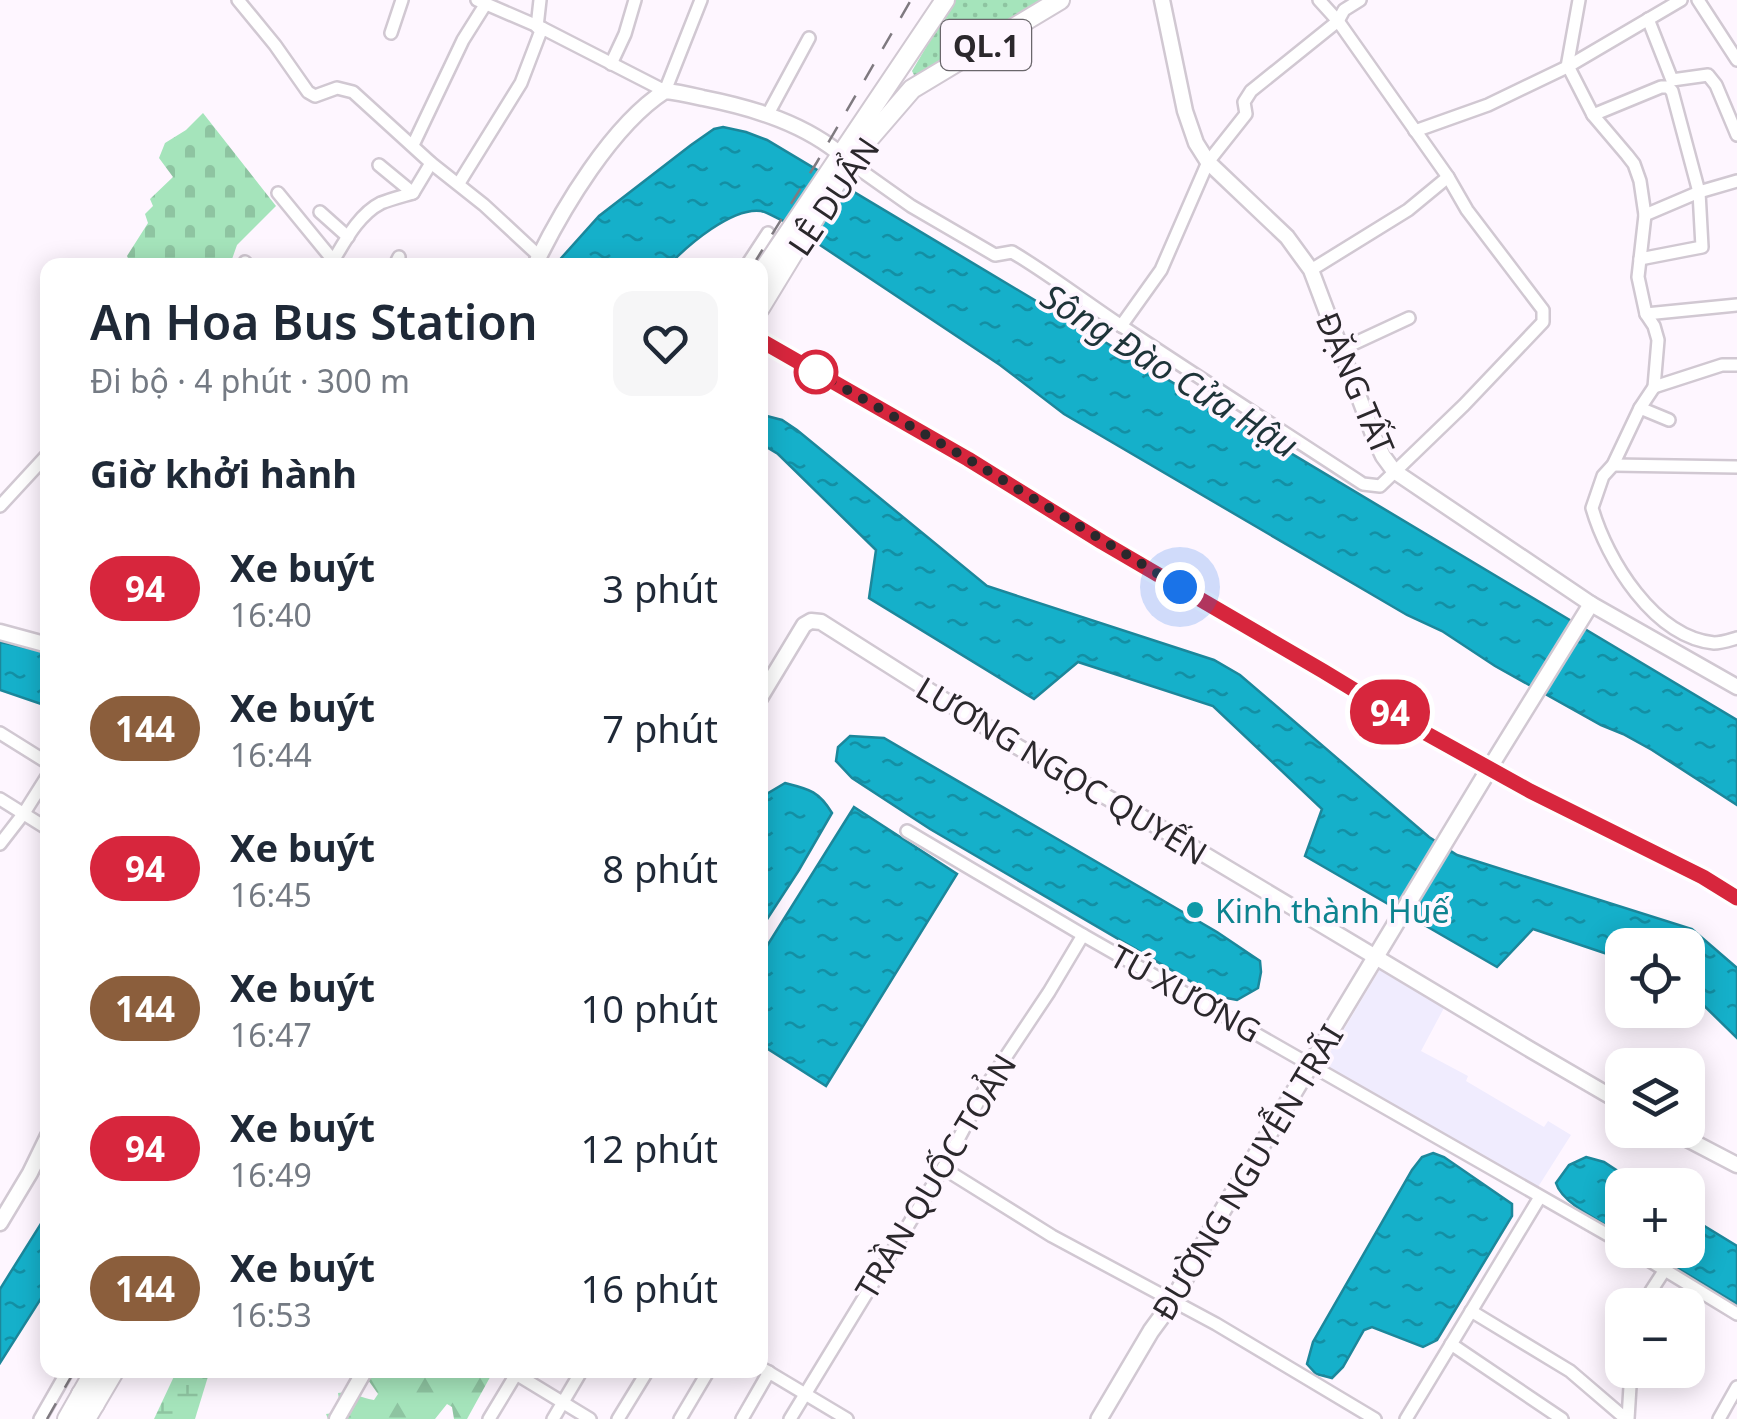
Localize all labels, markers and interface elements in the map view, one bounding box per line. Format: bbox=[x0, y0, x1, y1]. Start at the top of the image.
road number: QL.1 bbox=[941, 20, 1031, 70]
street label: LÊ DUẨN bbox=[777, 128, 888, 264]
water label: Sông Đào Cửa Hậu bbox=[1033, 272, 1307, 468]
text: An Hoa Bus Station bbox=[90, 289, 538, 354]
button: heart bbox=[613, 291, 718, 396]
street label: ĐẶNG TẤT bbox=[1307, 305, 1405, 461]
unlabelled marker bbox=[795, 351, 837, 393]
text: Đi bộ · 4 phút · 300 m bbox=[90, 359, 410, 402]
text: Giờ khởi hành bbox=[90, 447, 357, 499]
text: Xe buýt bbox=[230, 541, 375, 593]
text: 3 phút bbox=[602, 562, 718, 614]
your location bbox=[1155, 562, 1205, 612]
text: 94 bbox=[125, 565, 165, 612]
text: 16:40 bbox=[230, 593, 312, 636]
street label: LƯƠNG NGỌC QUYẾN bbox=[909, 666, 1215, 874]
line badge: 94 bbox=[1345, 680, 1435, 744]
text: Xe buýt bbox=[230, 681, 375, 733]
text: 94 bbox=[1370, 689, 1410, 736]
text: 7 phút bbox=[602, 702, 718, 754]
text: 144 bbox=[115, 705, 175, 752]
text: 16:44 bbox=[230, 733, 312, 776]
text: Xe buýt bbox=[230, 821, 375, 873]
text: 8 phút bbox=[602, 842, 718, 894]
text: 94 bbox=[125, 845, 165, 892]
text: 16:45 bbox=[230, 873, 312, 916]
place label: Kinh thành Huế bbox=[1215, 889, 1450, 932]
marker: Kinh thành Huế bbox=[1184, 899, 1206, 921]
map controls bbox=[1605, 928, 1705, 1388]
button: locate bbox=[1605, 928, 1705, 1028]
street label: TÚ XƯƠNG bbox=[1103, 934, 1269, 1052]
text: Xe buýt bbox=[230, 961, 375, 1013]
text: 10 phút bbox=[581, 982, 718, 1034]
text: 144 bbox=[115, 985, 175, 1032]
text: 16:47 bbox=[230, 1013, 312, 1056]
street label: ĐƯỜNG NGUYỄN TRÃI bbox=[1141, 1016, 1352, 1328]
street label: TRẦN QUỐC TOẢN bbox=[845, 1045, 1025, 1307]
button: layers bbox=[1605, 1048, 1705, 1148]
text: Xe buýt bbox=[230, 1101, 375, 1153]
text: 12 phút bbox=[581, 1122, 718, 1174]
text: 94 bbox=[125, 1125, 165, 1172]
text: 16:49 bbox=[230, 1153, 312, 1196]
button: + bbox=[1605, 1168, 1705, 1268]
text: Xe buýt bbox=[230, 1241, 375, 1293]
text: 16 phút bbox=[581, 1262, 718, 1314]
text: 144 bbox=[115, 1265, 175, 1312]
button: − bbox=[1605, 1288, 1705, 1388]
text: 16:53 bbox=[230, 1293, 312, 1336]

